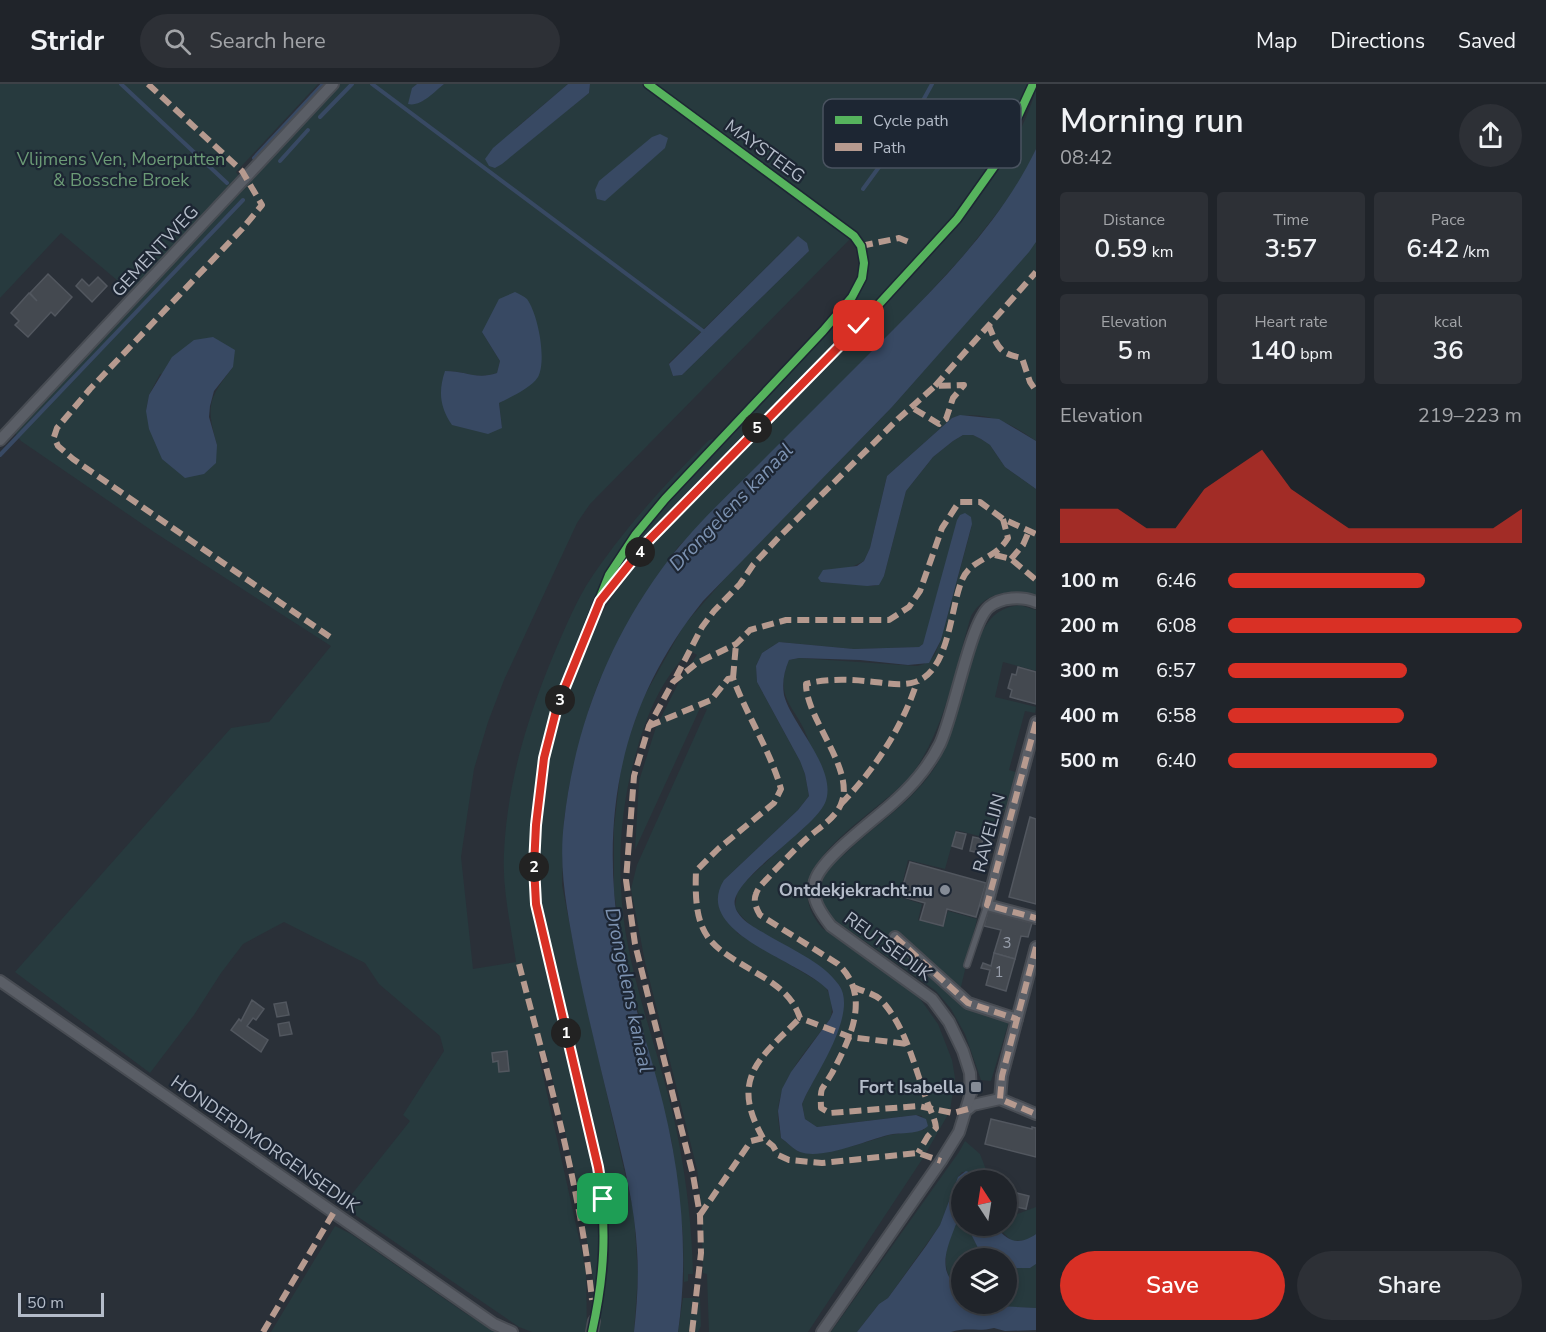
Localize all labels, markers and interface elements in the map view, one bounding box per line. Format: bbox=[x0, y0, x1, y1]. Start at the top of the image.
search box bbox=[140, 14, 560, 68]
text: Stridr bbox=[30, 22, 104, 60]
icon: search bbox=[161, 25, 194, 58]
text: Search here bbox=[209, 26, 326, 56]
text: Map bbox=[1256, 27, 1297, 55]
text: Directions bbox=[1330, 27, 1425, 55]
text: Saved bbox=[1458, 27, 1516, 55]
legend bbox=[823, 99, 1021, 168]
text: Morning run bbox=[1060, 99, 1244, 144]
button: share bbox=[1459, 104, 1522, 167]
text: Cycle path bbox=[873, 110, 949, 132]
street label: MAYSTEEG bbox=[720, 114, 810, 188]
text: Path bbox=[873, 137, 906, 159]
text: 08:42 bbox=[1060, 144, 1113, 171]
park label: Vlijmens Ven, Moerputten & Bossche Broek bbox=[16, 147, 225, 192]
street label: GEMENTWEG bbox=[106, 200, 204, 302]
text: Distance bbox=[1103, 209, 1165, 231]
text: Time bbox=[1273, 209, 1309, 231]
text: Pace bbox=[1431, 209, 1465, 231]
text: 0.59 bbox=[1095, 231, 1148, 266]
text: 3:57 bbox=[1265, 231, 1317, 266]
text: 6:42 bbox=[1406, 231, 1459, 266]
text: km bbox=[1148, 241, 1173, 263]
text: /km bbox=[1459, 241, 1490, 263]
pin bbox=[833, 300, 884, 351]
icon: check bbox=[842, 309, 875, 342]
text: Elevation bbox=[1101, 311, 1167, 333]
text: Heart rate bbox=[1254, 311, 1328, 333]
text: kcal bbox=[1434, 311, 1462, 333]
text: 5 bbox=[1117, 333, 1133, 368]
text: 140 bbox=[1249, 333, 1296, 368]
text: 36 bbox=[1432, 333, 1464, 368]
text: m bbox=[1133, 343, 1151, 365]
text: bpm bbox=[1296, 343, 1333, 365]
text: Elevation bbox=[1060, 402, 1143, 429]
text: 219–223 m bbox=[1418, 402, 1522, 429]
pin: 5 bbox=[742, 413, 772, 443]
text: 5 bbox=[752, 417, 762, 439]
water label: Drongelens kanaal bbox=[663, 437, 799, 577]
pin: 4 bbox=[625, 537, 655, 567]
text: 4 bbox=[635, 541, 645, 563]
text: 100 m bbox=[1060, 567, 1119, 594]
text: 6:46 bbox=[1156, 567, 1197, 594]
text: 200 m bbox=[1060, 612, 1119, 639]
text: 6:08 bbox=[1156, 612, 1197, 639]
text: 300 m bbox=[1060, 657, 1119, 684]
text: 6:57 bbox=[1156, 657, 1197, 684]
pin: 3 bbox=[545, 685, 575, 715]
text: 3 bbox=[555, 689, 565, 711]
text: 400 m bbox=[1060, 702, 1119, 729]
text: 6:58 bbox=[1156, 702, 1197, 729]
text: 500 m bbox=[1060, 747, 1119, 774]
text: 6:40 bbox=[1156, 747, 1197, 774]
street label: RAVELIJN bbox=[967, 791, 1011, 875]
pin: 2 bbox=[519, 852, 549, 882]
text: 2 bbox=[529, 856, 539, 878]
place label: Ontdekjekracht.nu bbox=[779, 878, 933, 902]
marker: Ontdekjekracht.nu bbox=[938, 883, 952, 897]
water label: Drongelens kanaal bbox=[598, 905, 660, 1075]
street label: REUTSEDIJK bbox=[839, 906, 937, 986]
house number: 3 bbox=[1002, 933, 1012, 953]
house number: 1 bbox=[994, 962, 1004, 982]
pin: 1 bbox=[551, 1018, 581, 1048]
text: 1 bbox=[561, 1022, 571, 1044]
street label: HONDERDMORGENSEDIJK bbox=[166, 1070, 365, 1219]
place label: Fort Isabella bbox=[859, 1075, 964, 1099]
marker: Fort Isabella bbox=[969, 1080, 983, 1094]
north arrow bbox=[951, 1170, 1017, 1236]
map controls bbox=[951, 1170, 1017, 1314]
pin bbox=[577, 1173, 628, 1224]
icon: arrive bbox=[586, 1182, 619, 1215]
button: layers bbox=[951, 1248, 1017, 1314]
button: Save bbox=[1060, 1251, 1285, 1320]
button: Share bbox=[1297, 1251, 1522, 1320]
scale bar bbox=[18, 1290, 104, 1318]
text: 50 m bbox=[27, 1292, 64, 1314]

